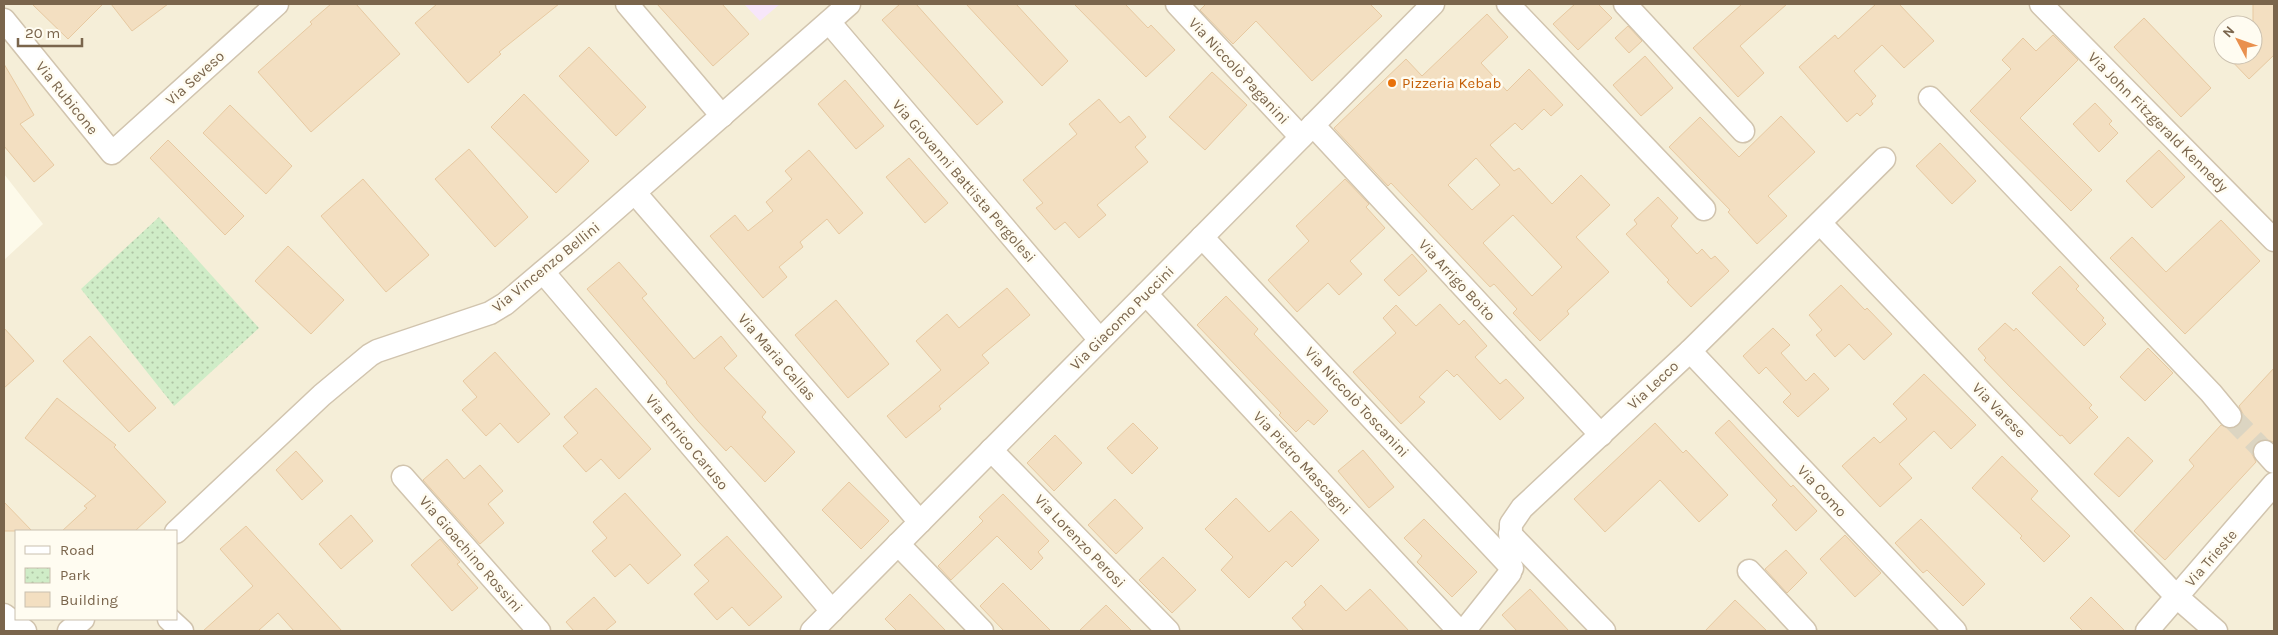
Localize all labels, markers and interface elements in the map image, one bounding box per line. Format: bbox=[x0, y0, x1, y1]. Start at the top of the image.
street label: Via Niccolò Paganini bbox=[1185, 14, 1293, 128]
scale bar bbox=[18, 15, 81, 47]
north arrow bbox=[2213, 15, 2263, 65]
text: N bbox=[2219, 22, 2238, 41]
text: 20 m bbox=[25, 24, 60, 42]
street label: Via Seveso bbox=[162, 47, 228, 109]
street label: Via John Fitzgerald Kennedy bbox=[2084, 48, 2232, 196]
street label: Via Rubicone bbox=[32, 58, 102, 138]
place label: Pizzeria Kebab bbox=[1402, 74, 1501, 92]
marker: Pizzeria Kebab bbox=[1386, 77, 1398, 89]
street label: Via Giovanni Battista Pergolesi bbox=[888, 96, 1040, 266]
street label: Via Vincenzo Bellini bbox=[488, 218, 604, 316]
street label: Via Arrigo Boito bbox=[1415, 236, 1499, 324]
street label: Via Giacomo Puccini bbox=[1066, 262, 1178, 374]
street label: Via Maria Callas bbox=[734, 310, 820, 404]
street label: Via Niccolò Toscanini bbox=[1301, 343, 1413, 461]
street label: Via Lecco bbox=[1624, 357, 1682, 413]
street label: Via Varese bbox=[1968, 379, 2030, 441]
street label: Via Enrico Caruso bbox=[642, 390, 732, 494]
street label: Via Pietro Mascagni bbox=[1249, 408, 1355, 518]
street label: Via Como bbox=[1793, 461, 1851, 521]
street label: Via Lorenzo Perosi bbox=[1031, 491, 1129, 591]
street label: Via Gioachino Rossini bbox=[415, 492, 527, 616]
street label: Via Trieste bbox=[2181, 526, 2241, 590]
legend bbox=[15, 530, 178, 620]
text: Road bbox=[60, 541, 95, 559]
text: Park bbox=[60, 566, 90, 584]
text: Building bbox=[60, 591, 118, 609]

